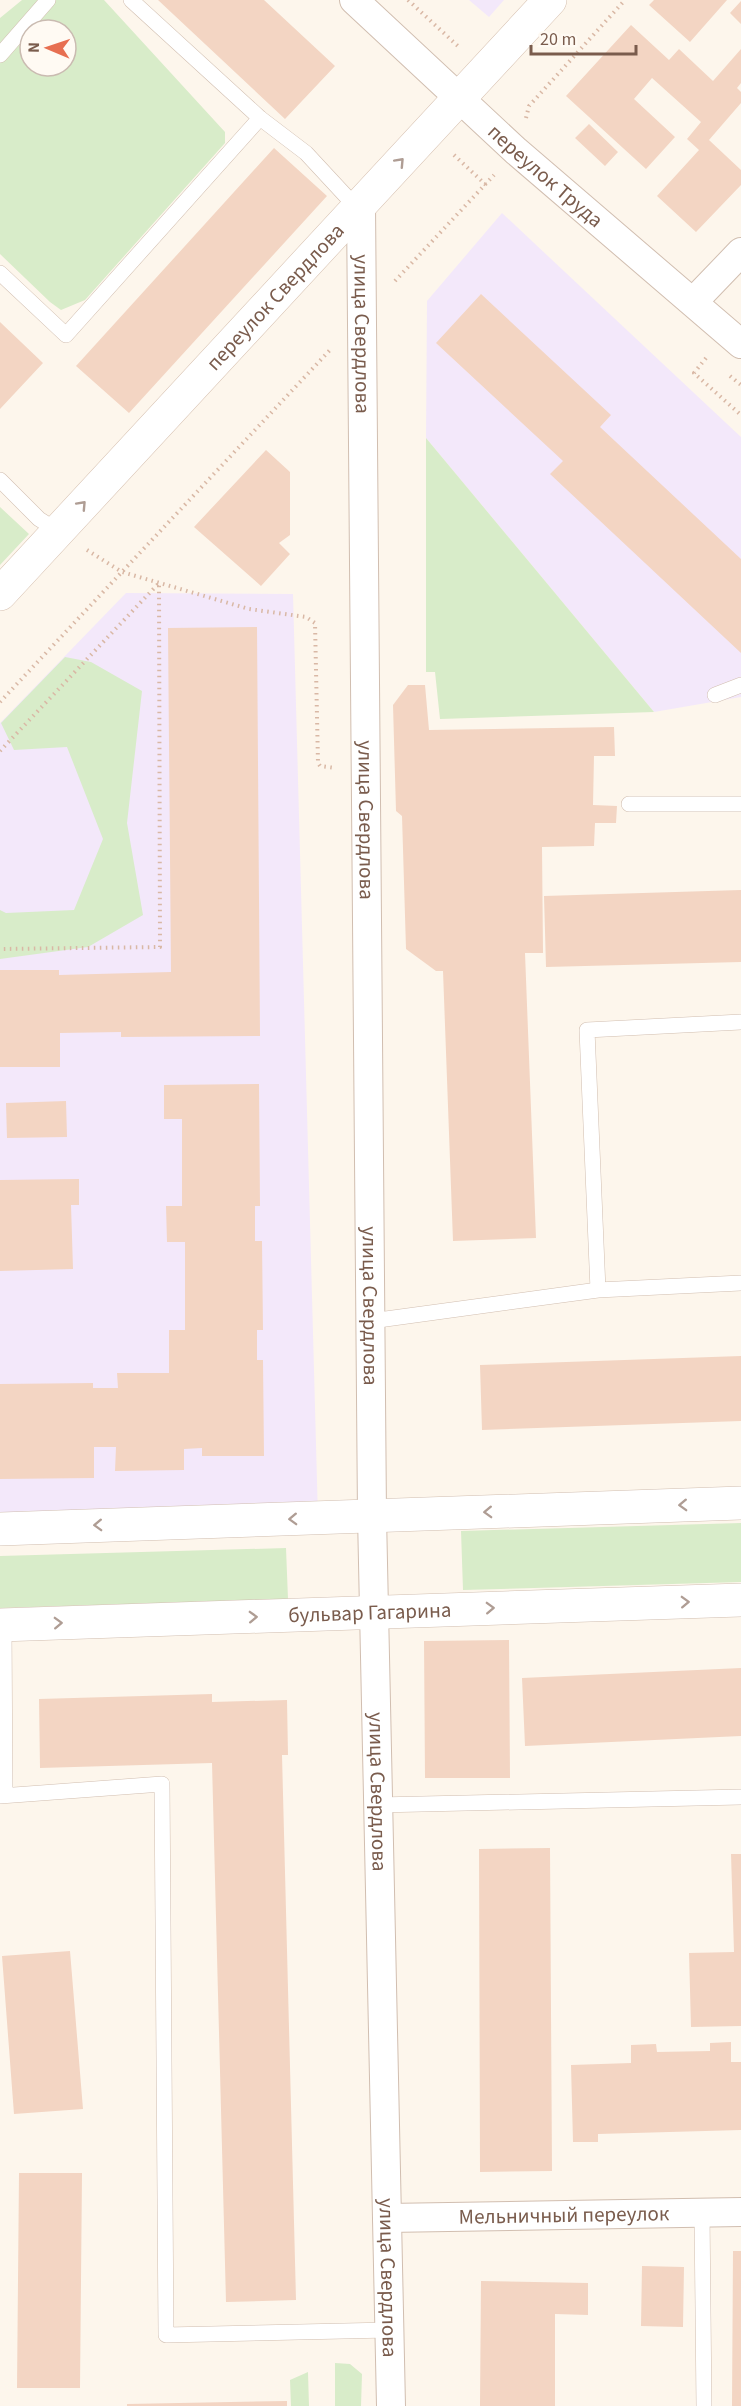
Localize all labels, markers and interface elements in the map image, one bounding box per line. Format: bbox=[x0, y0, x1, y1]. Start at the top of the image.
north arrow bbox=[18, 18, 78, 78]
scale bar bbox=[531, 18, 636, 56]
text: 20 m bbox=[540, 27, 576, 52]
text: N bbox=[23, 42, 45, 53]
street label: переулок Труда bbox=[481, 117, 610, 235]
one-way arrow bbox=[393, 158, 404, 168]
street label: переулок Свердлова bbox=[199, 216, 351, 377]
street label: улица Свердлова bbox=[346, 254, 378, 414]
one-way arrow bbox=[75, 501, 86, 512]
street label: улица Свердлова bbox=[350, 740, 382, 900]
street label: улица Свердлова bbox=[355, 1226, 386, 1386]
one-way arrow bbox=[678, 1499, 687, 1512]
one-way arrow bbox=[483, 1506, 492, 1518]
one-way arrow bbox=[288, 1512, 297, 1525]
one-way arrow bbox=[93, 1519, 102, 1532]
street label: бульвар Гагарина bbox=[288, 1595, 452, 1630]
one-way arrow bbox=[681, 1595, 690, 1608]
one-way arrow bbox=[486, 1602, 495, 1615]
one-way arrow bbox=[249, 1610, 258, 1623]
one-way arrow bbox=[54, 1617, 63, 1630]
street label: улица Свердлова bbox=[361, 1712, 395, 1872]
street label: улица Свердлова bbox=[372, 2198, 405, 2358]
street label: Мельничный переулок bbox=[458, 2198, 670, 2232]

